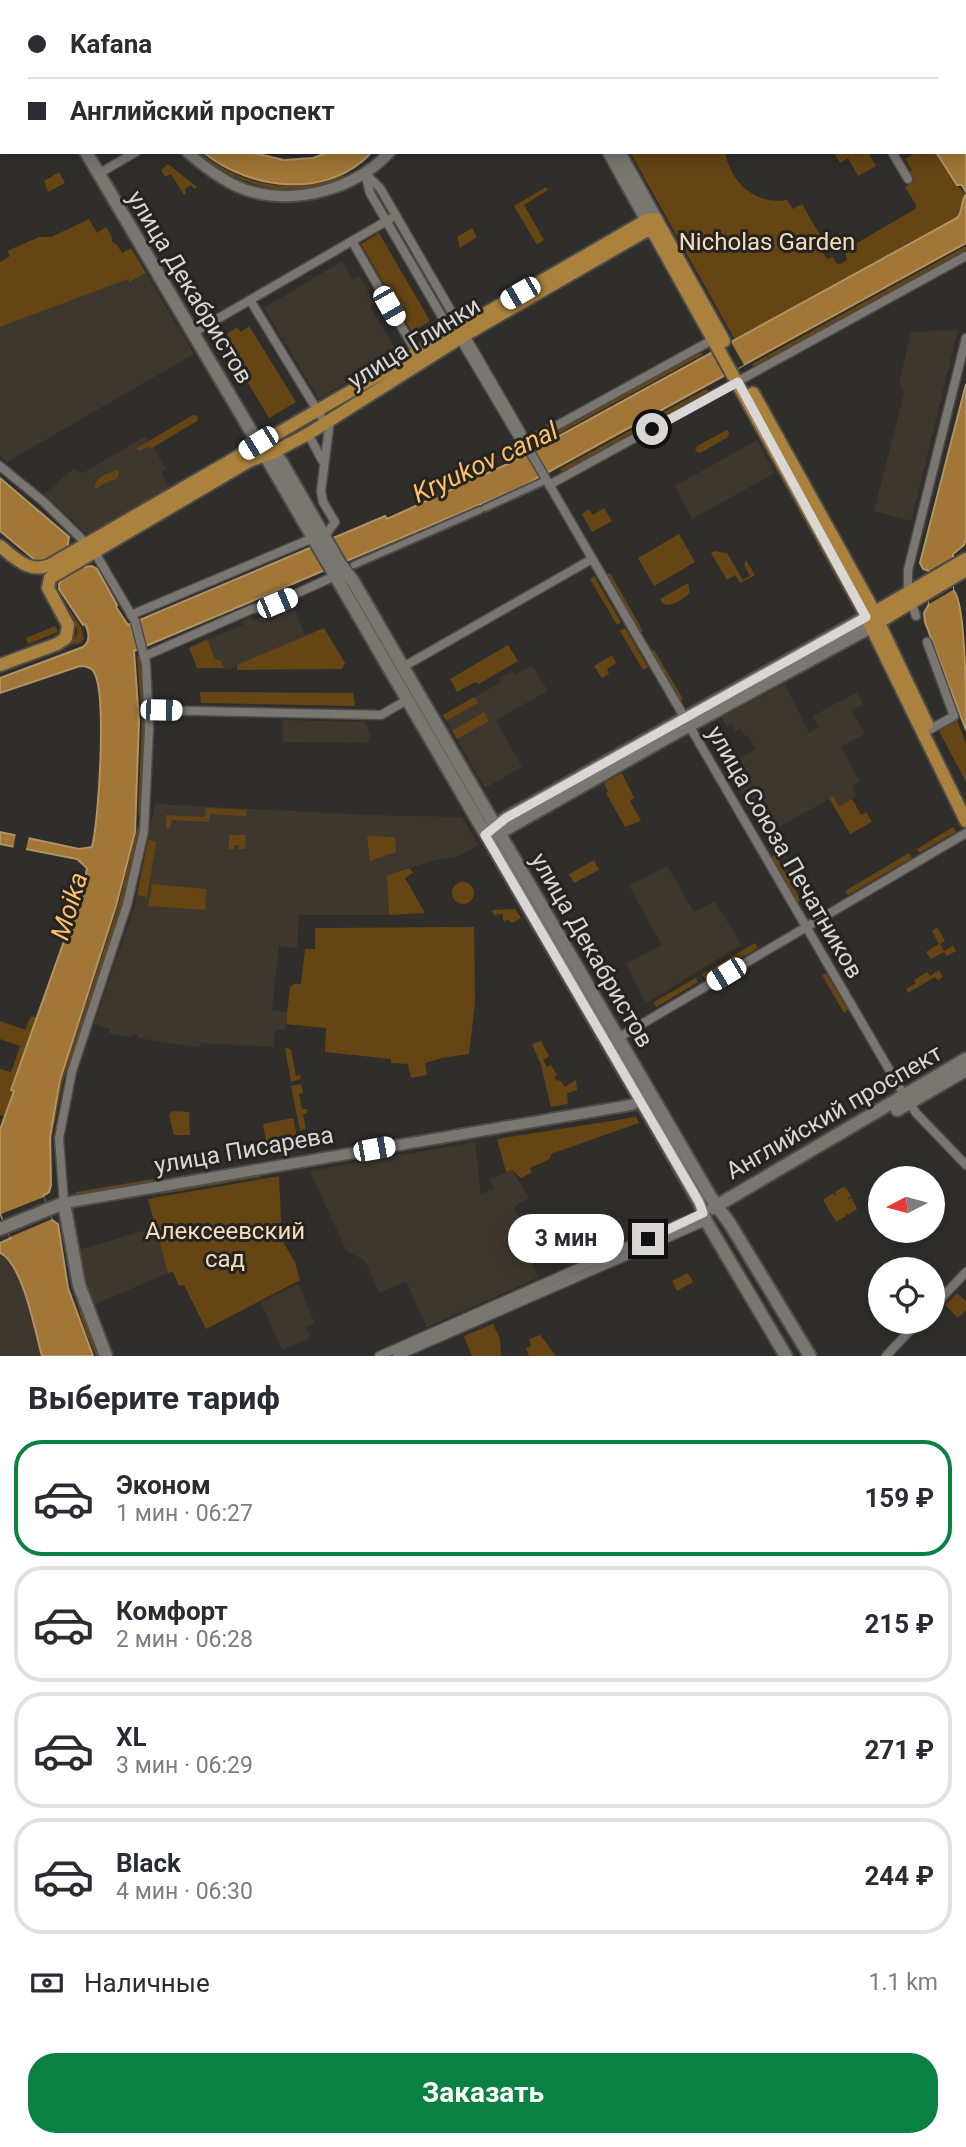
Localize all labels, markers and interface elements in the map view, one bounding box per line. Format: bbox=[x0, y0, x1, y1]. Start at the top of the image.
text: Kafana bbox=[70, 29, 152, 59]
text: Английский проспект bbox=[70, 96, 335, 126]
street label: улица Декабристов bbox=[121, 185, 259, 389]
park label: Nicholas Garden bbox=[679, 228, 855, 256]
car bbox=[497, 273, 544, 313]
car bbox=[370, 283, 409, 329]
street label: улица Глинки bbox=[343, 291, 485, 395]
route start bbox=[636, 413, 668, 445]
water label: Kryukov canal bbox=[408, 415, 563, 509]
car bbox=[235, 423, 282, 463]
car bbox=[254, 585, 301, 621]
car bbox=[140, 699, 183, 721]
street label: улица Союза Печатников bbox=[701, 721, 869, 983]
street label: улица Декабристов bbox=[525, 848, 659, 1052]
water label: Moika bbox=[45, 869, 93, 943]
car bbox=[703, 954, 750, 994]
street label: Английский проспект bbox=[721, 1039, 947, 1185]
street label: улица Писарева bbox=[152, 1120, 336, 1180]
car bbox=[352, 1135, 397, 1163]
north arrow bbox=[868, 1166, 945, 1242]
map controls bbox=[868, 1166, 945, 1334]
callout: 3 мин bbox=[508, 1214, 624, 1264]
park label: Алексеевский сад bbox=[145, 1217, 305, 1273]
route end bbox=[632, 1223, 664, 1255]
text: 3 мин bbox=[535, 1225, 597, 1252]
button: locate bbox=[868, 1257, 945, 1334]
text: Выберите тариф bbox=[28, 1379, 280, 1417]
icon: car bbox=[32, 1467, 95, 1530]
text: Эконом bbox=[116, 1470, 211, 1500]
text: 159 ₽ bbox=[864, 1483, 934, 1513]
text: 1 мин · 06:27 bbox=[116, 1500, 253, 1527]
icon: car bbox=[32, 1593, 95, 1656]
text: Комфорт bbox=[116, 1596, 228, 1626]
text: 215 ₽ bbox=[864, 1609, 934, 1639]
text: 2 мин · 06:28 bbox=[116, 1626, 253, 1653]
icon: car bbox=[32, 1719, 95, 1782]
text: XL bbox=[116, 1722, 147, 1752]
text: 271 ₽ bbox=[864, 1735, 934, 1765]
text: 3 мин · 06:29 bbox=[116, 1752, 253, 1779]
icon: car bbox=[32, 1845, 95, 1908]
text: Black bbox=[116, 1848, 181, 1878]
text: 244 ₽ bbox=[864, 1861, 934, 1891]
text: 4 мин · 06:30 bbox=[116, 1878, 253, 1905]
icon: cash bbox=[28, 1964, 66, 2002]
text: Наличные bbox=[84, 1968, 210, 1998]
text: 1.1 km bbox=[869, 1969, 938, 1996]
button: Заказать bbox=[28, 2053, 938, 2133]

